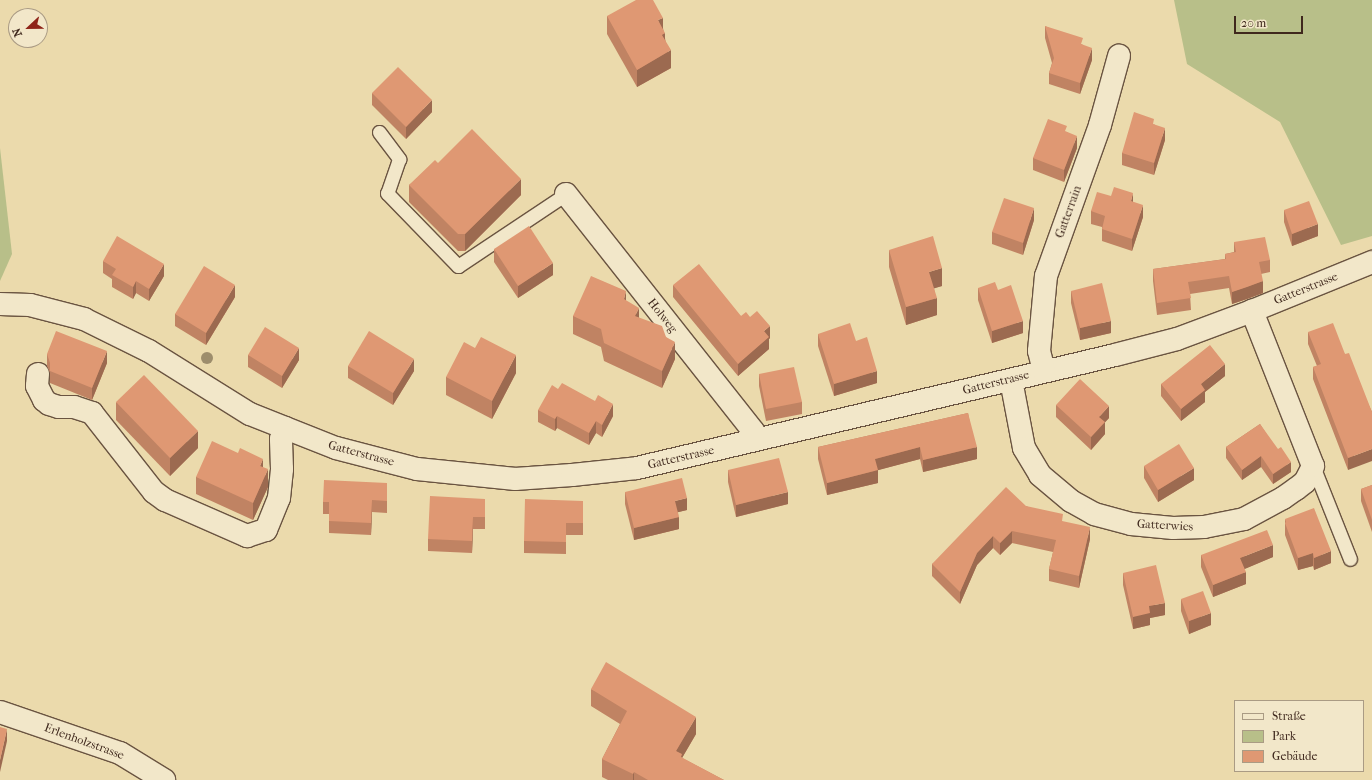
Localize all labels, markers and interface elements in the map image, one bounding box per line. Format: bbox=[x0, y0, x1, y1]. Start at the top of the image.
north arrow bbox=[8, 8, 48, 48]
scale bar bbox=[1236, 8, 1305, 34]
text: 20 m bbox=[1241, 16, 1266, 30]
text: N bbox=[10, 26, 25, 39]
street label: Gatterrain bbox=[1053, 184, 1085, 240]
street label: Gatterstrasse bbox=[1272, 270, 1340, 308]
street label: Holweg bbox=[644, 296, 680, 336]
street label: Gatterstrasse bbox=[961, 368, 1031, 398]
street label: Gatterstrasse bbox=[326, 438, 396, 470]
street label: Gatterstrasse bbox=[646, 443, 716, 473]
street label: Gatterwies bbox=[1136, 517, 1194, 535]
legend bbox=[1234, 700, 1364, 772]
text: Straße bbox=[1272, 709, 1306, 723]
street label: Erlenholzstrasse bbox=[42, 721, 126, 763]
text: Park bbox=[1272, 729, 1296, 743]
text: Gebäude bbox=[1272, 749, 1317, 763]

